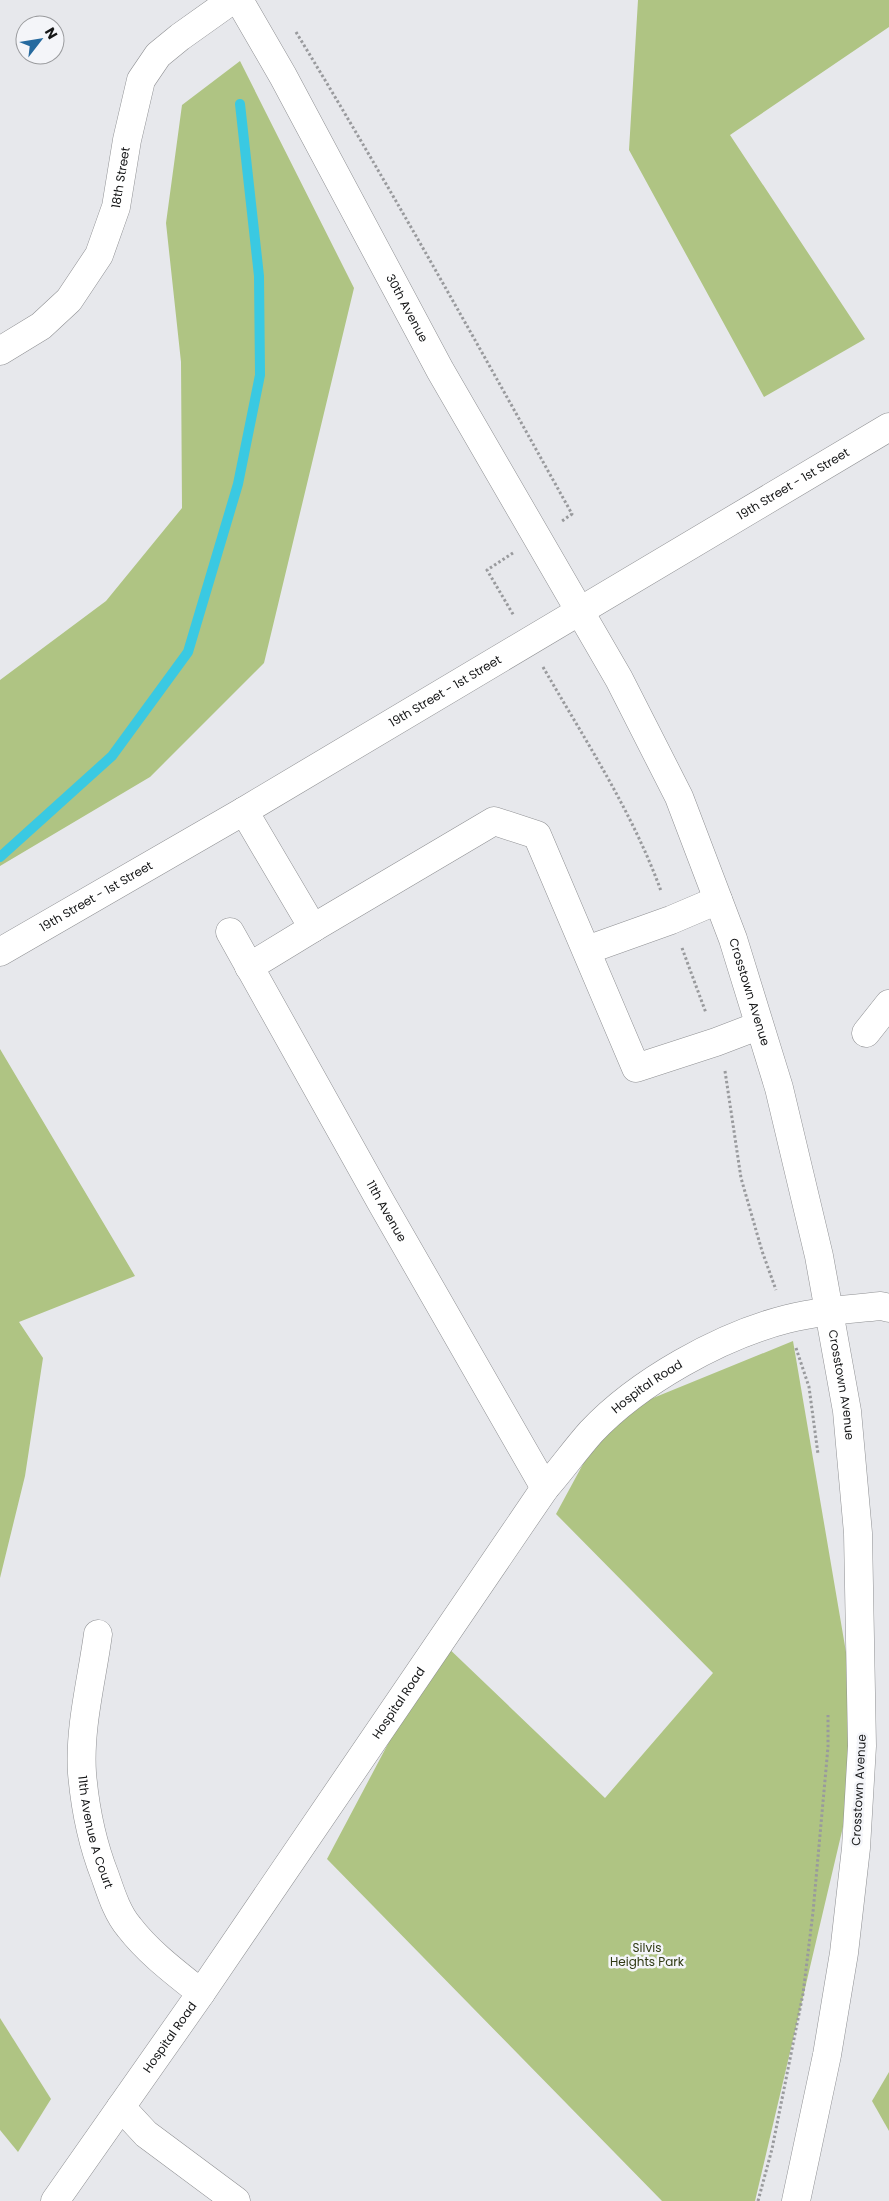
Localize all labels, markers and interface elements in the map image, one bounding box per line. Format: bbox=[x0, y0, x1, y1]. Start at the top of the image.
north arrow bbox=[15, 15, 65, 65]
text: N bbox=[40, 24, 62, 43]
street label: 18th Street bbox=[107, 146, 134, 209]
street label: 30th Avenue bbox=[382, 271, 433, 345]
street label: 19th Street - 1st Street bbox=[734, 444, 852, 524]
street label: 19th Street - 1st Street bbox=[386, 651, 504, 731]
street label: 19th Street - 1st Street bbox=[36, 857, 155, 935]
street label: Crosstown Avenue bbox=[725, 936, 774, 1048]
street label: 11th Avenue bbox=[363, 1177, 411, 1245]
street label: Crosstown Avenue bbox=[824, 1328, 859, 1441]
street label: Hospital Road bbox=[607, 1355, 685, 1417]
street label: Hospital Road bbox=[368, 1664, 429, 1742]
street label: Crosstown Avenue bbox=[847, 1734, 870, 1846]
street label: 11th Avenue A Court bbox=[74, 1775, 118, 1891]
park label: Silvis Heights Park bbox=[610, 1939, 685, 1970]
street label: Hospital Road bbox=[139, 1998, 200, 2076]

